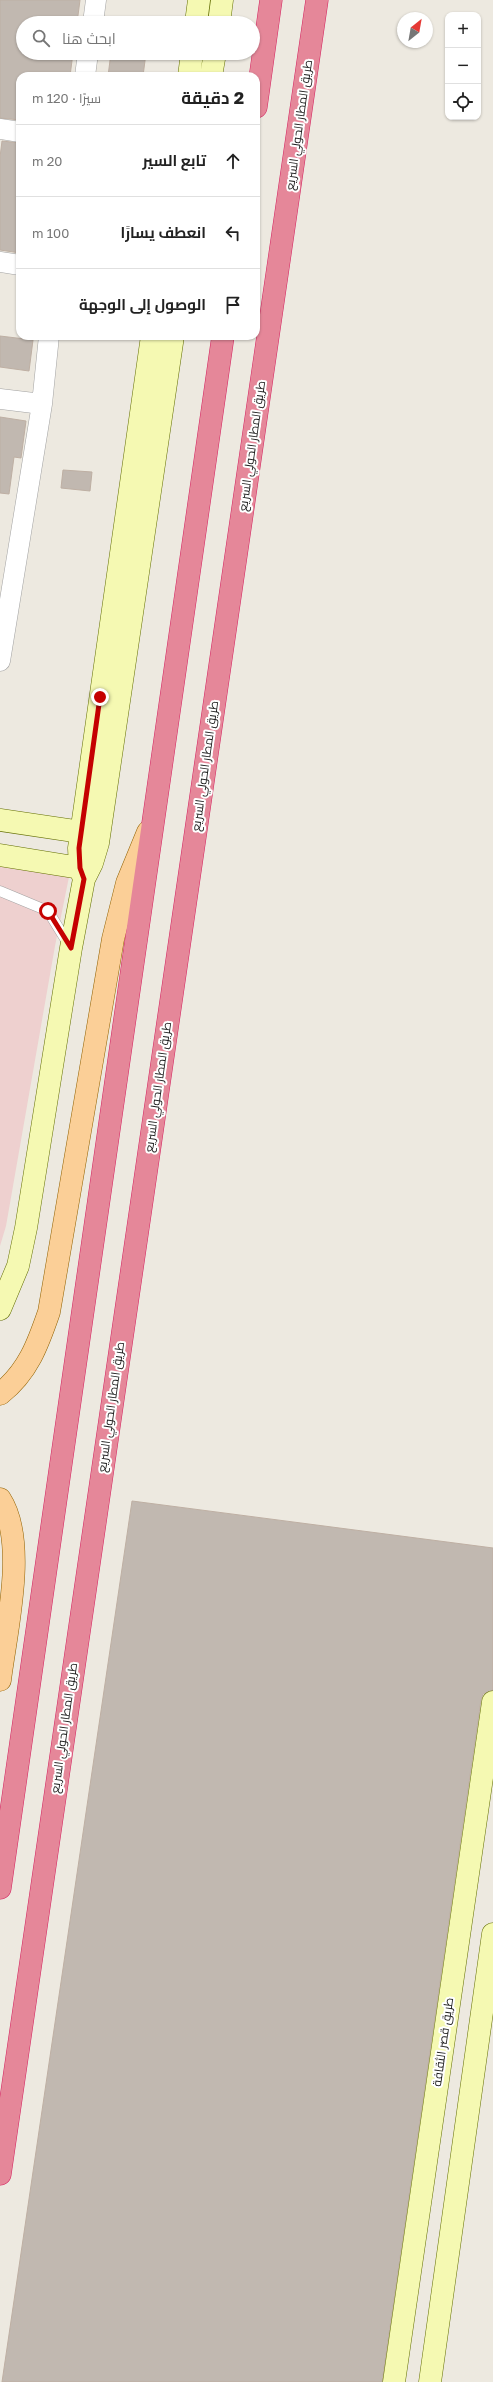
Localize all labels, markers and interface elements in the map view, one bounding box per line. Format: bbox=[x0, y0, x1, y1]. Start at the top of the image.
north arrow bbox=[397, 12, 433, 48]
map controls bbox=[445, 12, 481, 120]
button: + bbox=[445, 12, 481, 48]
search box bbox=[16, 16, 260, 60]
icon: search bbox=[30, 27, 52, 49]
text: ابحث هنا bbox=[62, 29, 116, 47]
button: − bbox=[445, 48, 481, 84]
street label: طريق المطار الحولي السريع bbox=[282, 59, 318, 192]
button: locate bbox=[445, 84, 481, 120]
text: 2 دقيقة bbox=[181, 87, 244, 108]
text: سيرًا · 120 m bbox=[32, 90, 101, 106]
icon: ahead bbox=[222, 150, 244, 172]
text: تابع السير bbox=[143, 151, 206, 169]
text: 20 m bbox=[32, 153, 62, 169]
icon: left bbox=[222, 222, 244, 244]
text: انعطف يسارًا bbox=[120, 223, 206, 241]
text: 100 m bbox=[32, 225, 69, 241]
icon: arrive bbox=[222, 294, 244, 316]
text: الوصول إلى الوجهة bbox=[79, 295, 206, 313]
street label: طريق المطار الحولي السريع bbox=[235, 380, 271, 513]
route end bbox=[91, 688, 109, 706]
street label: طريق المطار الحولي السريع bbox=[188, 700, 224, 833]
route start bbox=[39, 902, 57, 920]
street label: طريق المطار الحولي السريع bbox=[141, 1021, 177, 1154]
street label: طريق المطار الحولي السريع bbox=[94, 1341, 130, 1474]
street label: طريق المطار الحولي السريع bbox=[47, 1662, 83, 1795]
street label: طريق قصر الثقافة bbox=[429, 1996, 456, 2087]

